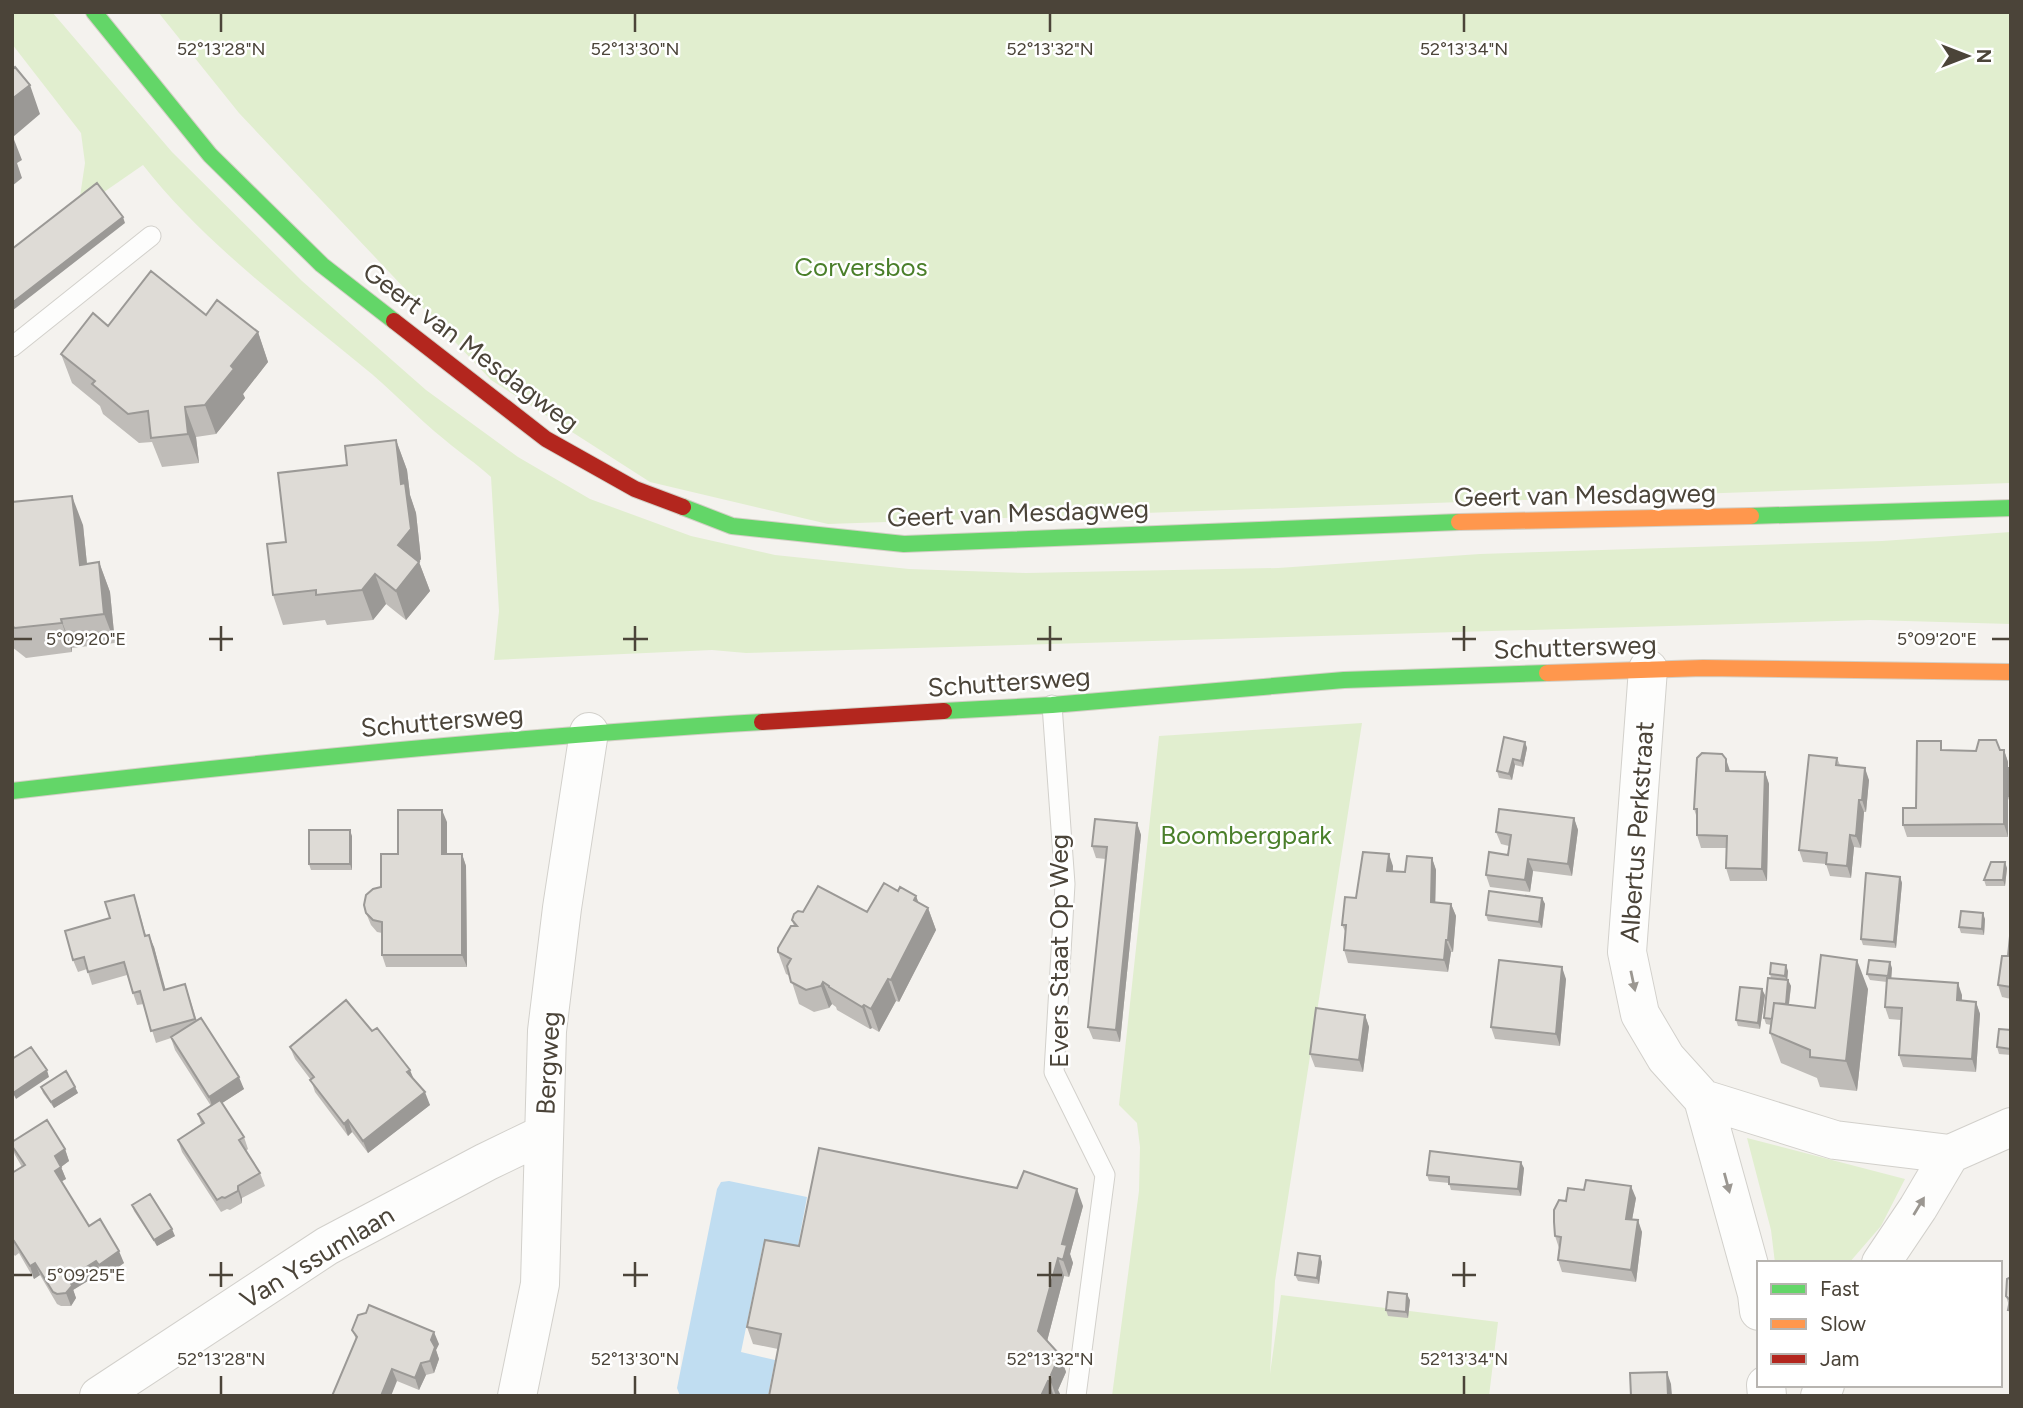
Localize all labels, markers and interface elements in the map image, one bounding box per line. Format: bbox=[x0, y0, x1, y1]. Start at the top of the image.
north arrow bbox=[1932, 21, 2002, 91]
text: 52°13'28"N bbox=[177, 38, 265, 60]
text: 52°13'30"N bbox=[591, 38, 679, 60]
text: 52°13'32"N bbox=[1006, 38, 1094, 60]
text: 52°13'34"N bbox=[1420, 38, 1508, 60]
text: N bbox=[1972, 49, 1995, 63]
park label: Corversbos bbox=[794, 251, 928, 283]
street label: Geert van Mesdagweg bbox=[357, 255, 585, 439]
street label: Geert van Mesdagweg bbox=[1454, 477, 1716, 513]
street label: Geert van Mesdagweg bbox=[886, 492, 1150, 534]
text: 5°09'20"E bbox=[46, 628, 126, 650]
street label: Schuttersweg bbox=[1493, 628, 1657, 666]
text: 5°09'20"E bbox=[1897, 628, 1977, 650]
street label: Schuttersweg bbox=[926, 660, 1092, 704]
street label: Schuttersweg bbox=[359, 698, 525, 744]
street label: Albertus Perkstraat bbox=[1613, 720, 1661, 944]
park label: Boombergpark bbox=[1160, 819, 1332, 851]
street label: Evers Staat Op Weg bbox=[1043, 834, 1075, 1068]
one-way arrow bbox=[1628, 970, 1639, 992]
street label: Bergweg bbox=[529, 1010, 567, 1116]
one-way arrow bbox=[1722, 1173, 1732, 1194]
one-way arrow bbox=[1913, 1196, 1926, 1215]
street label: Van Yssumlaan bbox=[234, 1199, 400, 1315]
legend bbox=[1757, 1261, 2002, 1387]
text: 5°09'25"E bbox=[46, 1264, 126, 1286]
text: Fast bbox=[1820, 1276, 1860, 1301]
text: Slow bbox=[1820, 1311, 1866, 1336]
text: Jam bbox=[1820, 1346, 1859, 1371]
text: 52°13'28"N bbox=[177, 1348, 265, 1370]
text: 52°13'30"N bbox=[591, 1348, 679, 1370]
text: 52°13'32"N bbox=[1006, 1348, 1094, 1370]
text: 52°13'34"N bbox=[1420, 1348, 1508, 1370]

